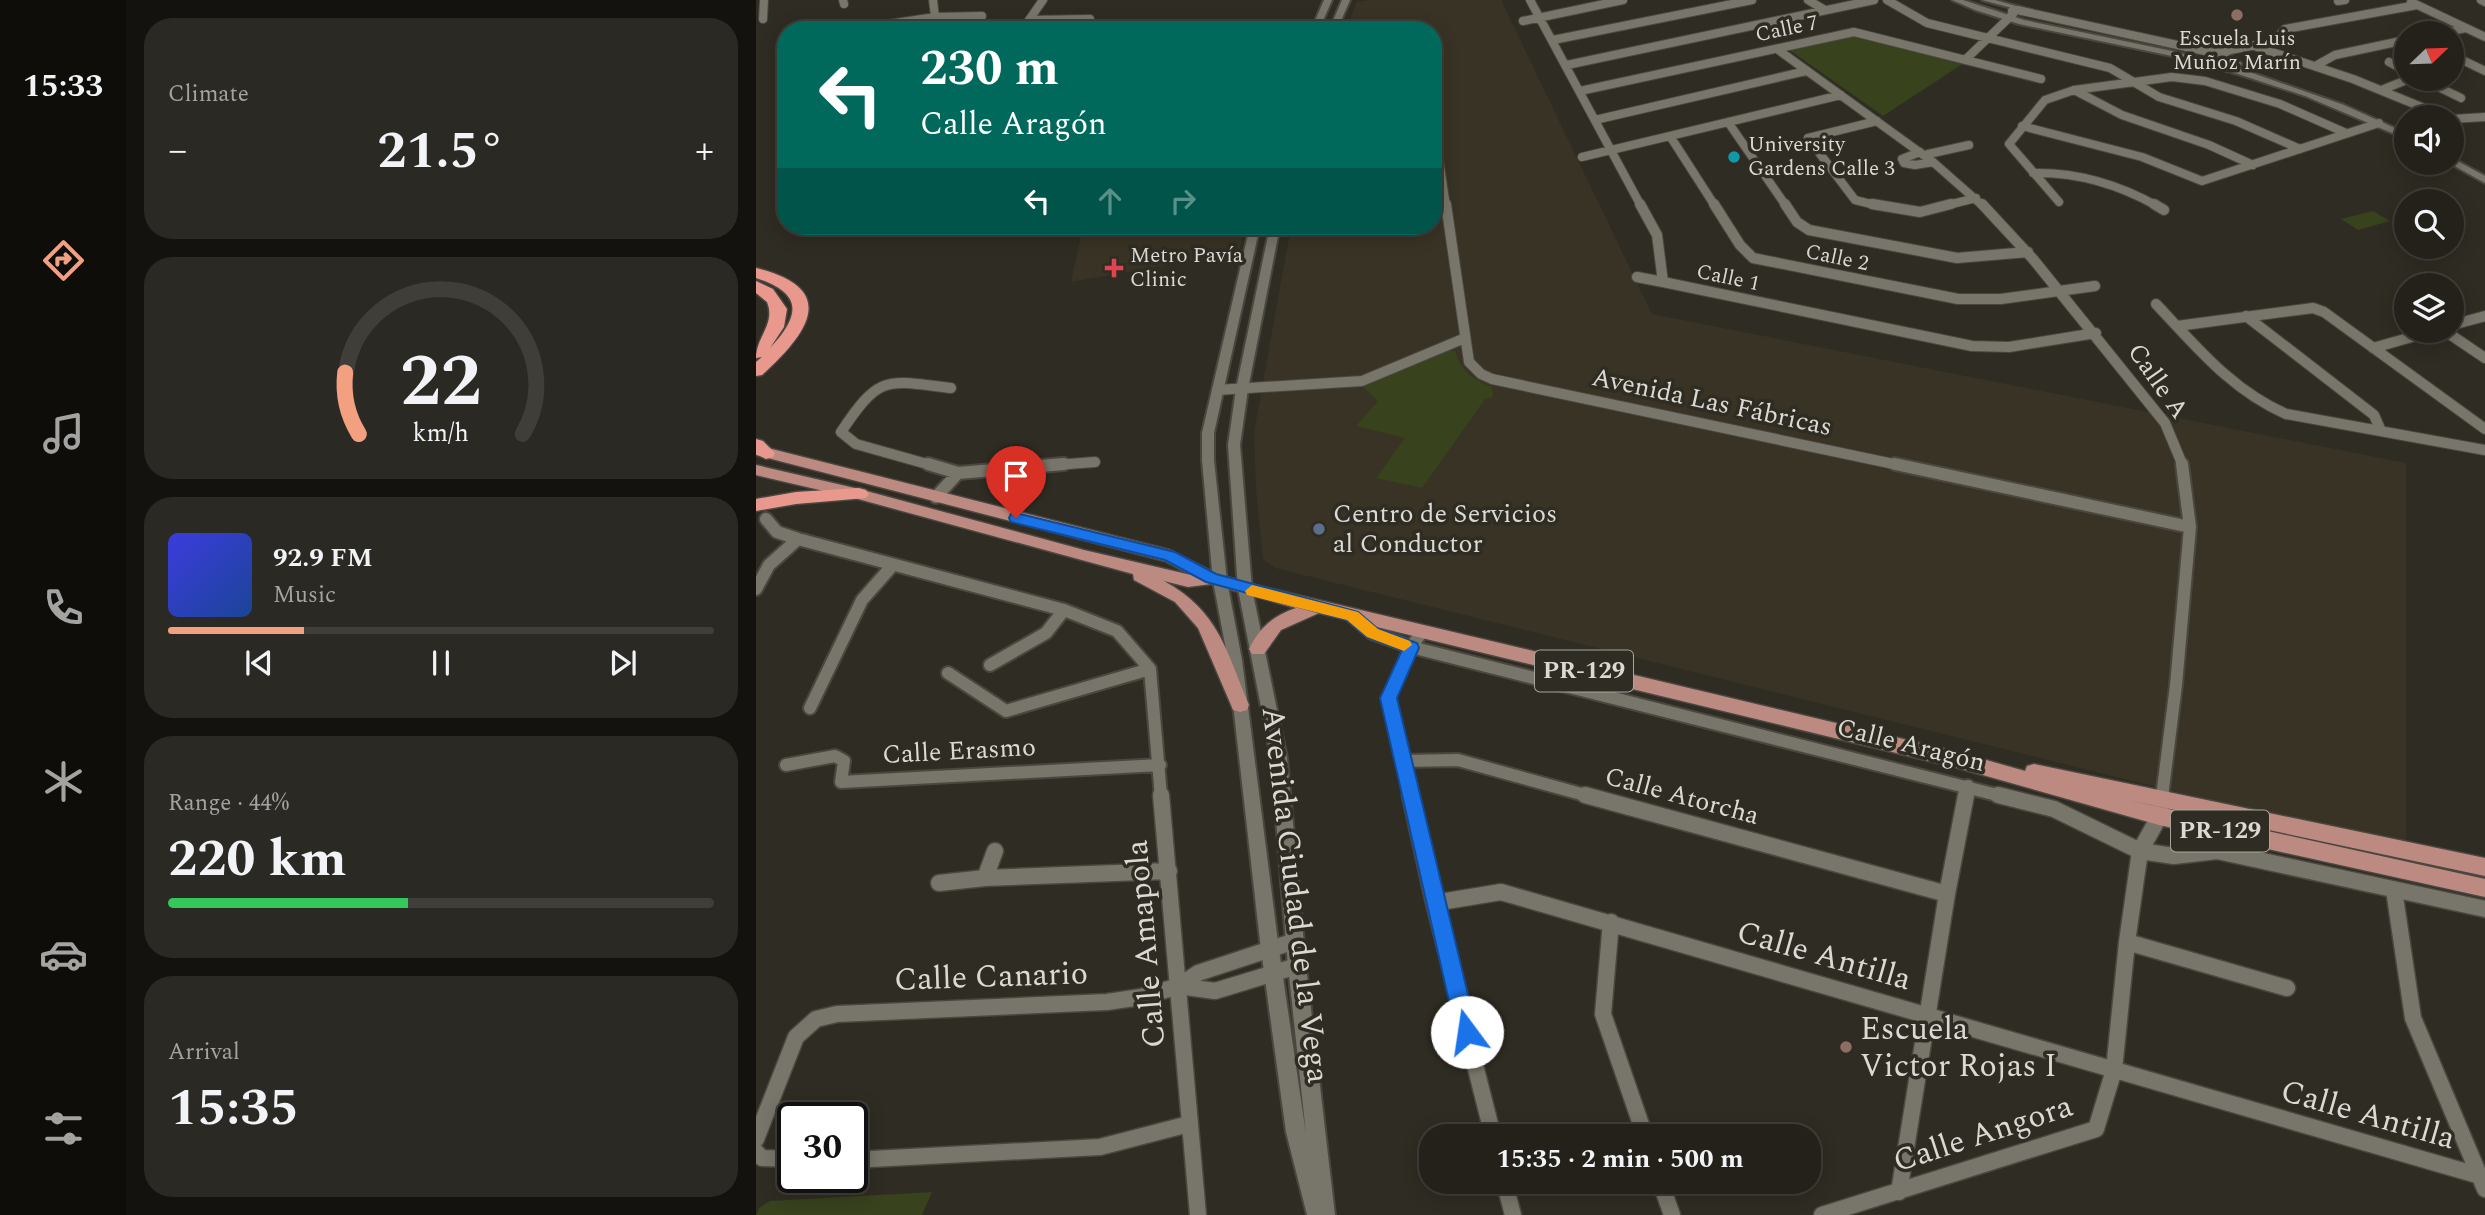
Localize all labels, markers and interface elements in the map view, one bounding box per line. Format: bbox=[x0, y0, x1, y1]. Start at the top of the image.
street label: Calle 7 bbox=[1753, 7, 1821, 51]
marker: Escuela Luis Muñoz Marín bbox=[2229, 7, 2245, 23]
north arrow bbox=[2394, 21, 2464, 91]
map controls bbox=[2394, 21, 2464, 343]
place label: Escuela Luis Muñoz Marín bbox=[2173, 23, 2301, 79]
text: 230 m bbox=[920, 32, 1059, 107]
icon: left bbox=[805, 49, 896, 140]
text: 15:33 bbox=[23, 62, 103, 111]
text: Climate bbox=[168, 77, 249, 112]
text: Calle Aragón bbox=[920, 100, 1107, 149]
button: sound bbox=[2394, 105, 2464, 175]
text: 21.5° bbox=[377, 112, 505, 191]
text: − bbox=[168, 122, 187, 180]
text: + bbox=[695, 122, 714, 180]
place label: University Gardens Calle 3 bbox=[1748, 129, 1895, 185]
marker: University Gardens Calle 3 bbox=[1726, 149, 1742, 165]
icon: left bbox=[1018, 182, 1056, 220]
icon: ahead bbox=[1091, 182, 1129, 220]
icon: right bbox=[1164, 182, 1202, 220]
button: search bbox=[2394, 189, 2464, 259]
icon: directions bbox=[39, 236, 88, 285]
street label: Calle 2 bbox=[1803, 236, 1871, 280]
place label: Metro Pavía Clinic bbox=[1130, 240, 1244, 296]
street label: Calle 1 bbox=[1694, 256, 1762, 300]
marker: Metro Pavía Clinic bbox=[1104, 258, 1124, 278]
button: layers bbox=[2394, 273, 2464, 343]
text: 22 bbox=[400, 328, 482, 439]
street label: Calle A bbox=[2117, 335, 2199, 427]
street label: Avenida Las Fábricas bbox=[1588, 357, 1836, 447]
icon: music bbox=[39, 409, 88, 458]
text: km/h bbox=[413, 415, 469, 453]
pin bbox=[986, 446, 1046, 518]
icon: arrive bbox=[997, 457, 1035, 495]
place label: Centro de Servicios al Conductor bbox=[1333, 494, 1557, 564]
marker: Centro de Servicios al Conductor bbox=[1311, 521, 1327, 537]
text: 92.9 FM bbox=[273, 538, 373, 578]
text: Music bbox=[273, 578, 336, 613]
icon: phone bbox=[39, 583, 88, 632]
icon: previous bbox=[240, 644, 278, 682]
icon: pause bbox=[422, 644, 460, 682]
icon: next bbox=[604, 644, 642, 682]
road number: PR-129 bbox=[1535, 650, 1633, 692]
street label: Avenida Ciudad de la Vega bbox=[1248, 704, 1342, 1086]
street label: Calle Aragón bbox=[1833, 707, 1989, 783]
street label: Calle Erasmo bbox=[881, 727, 1037, 775]
street label: Calle Atorcha bbox=[1600, 756, 1764, 836]
icon: climate bbox=[39, 757, 88, 806]
text: Range · 44% bbox=[168, 786, 289, 821]
road number: PR-129 bbox=[2171, 810, 2269, 852]
text: 220 km bbox=[168, 820, 347, 899]
street label: Calle Amapola bbox=[1112, 838, 1180, 1050]
street label: Calle Antilla bbox=[1731, 908, 1917, 1004]
icon: car bbox=[39, 930, 88, 979]
street label: Calle Canario bbox=[893, 949, 1089, 1005]
position arrow bbox=[1430, 995, 1504, 1069]
place label: Escuela Victor Rojas I bbox=[1860, 1005, 2057, 1091]
text: Arrival bbox=[168, 1035, 240, 1070]
marker: Escuela Victor Rojas I bbox=[1838, 1039, 1854, 1055]
street label: Calle Antilla bbox=[2275, 1067, 2461, 1163]
text: 15:35 bbox=[168, 1069, 299, 1148]
street label: Calle Angora bbox=[1887, 1082, 2080, 1186]
speed limit sign: 30 bbox=[777, 1102, 868, 1193]
icon: filters bbox=[39, 1104, 88, 1153]
text: 15:35 · 2 min · 500 m bbox=[1496, 1139, 1744, 1179]

